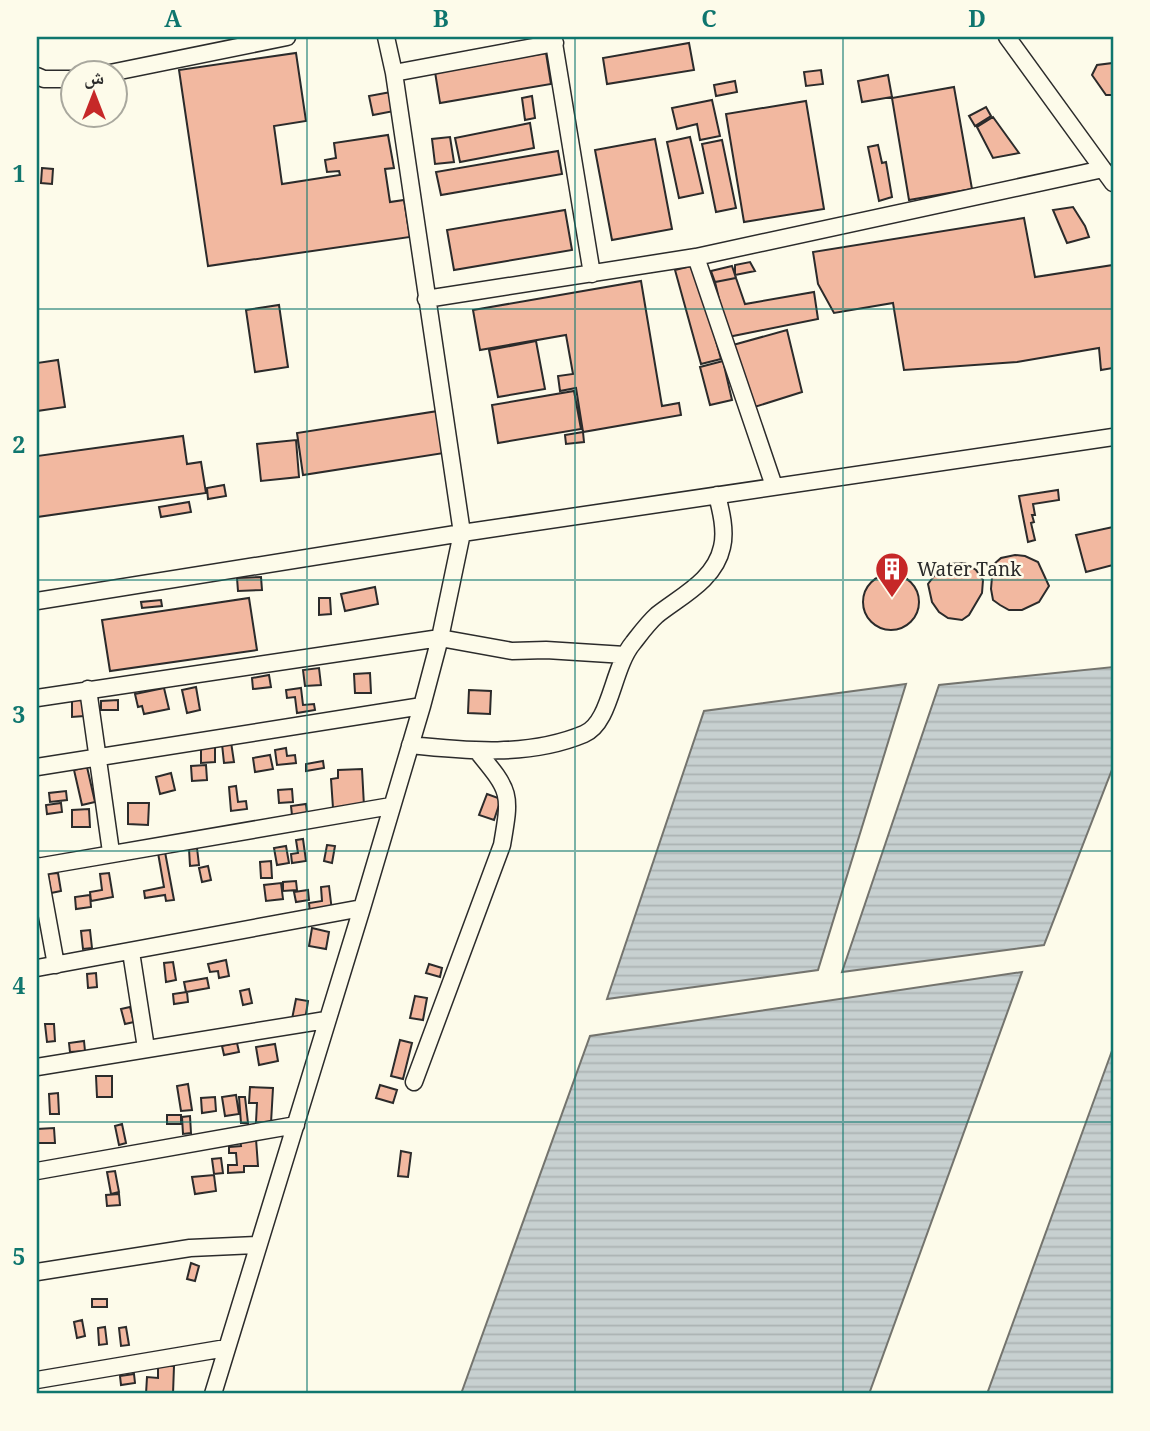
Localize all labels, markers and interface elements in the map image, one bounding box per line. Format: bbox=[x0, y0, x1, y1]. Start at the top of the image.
text: A bbox=[164, 2, 182, 42]
text: B bbox=[433, 2, 449, 42]
text: C bbox=[701, 2, 717, 42]
text: D bbox=[968, 2, 986, 42]
north arrow bbox=[60, 60, 130, 130]
text: ش bbox=[84, 64, 104, 96]
text: 1 bbox=[13, 157, 25, 197]
text: 2 bbox=[13, 428, 25, 468]
building icon: Water Tank bbox=[873, 550, 911, 599]
place label: Water Tank bbox=[917, 556, 1022, 588]
text: 3 bbox=[13, 698, 25, 738]
text: 4 bbox=[13, 969, 26, 1009]
text: 5 bbox=[13, 1240, 25, 1280]

